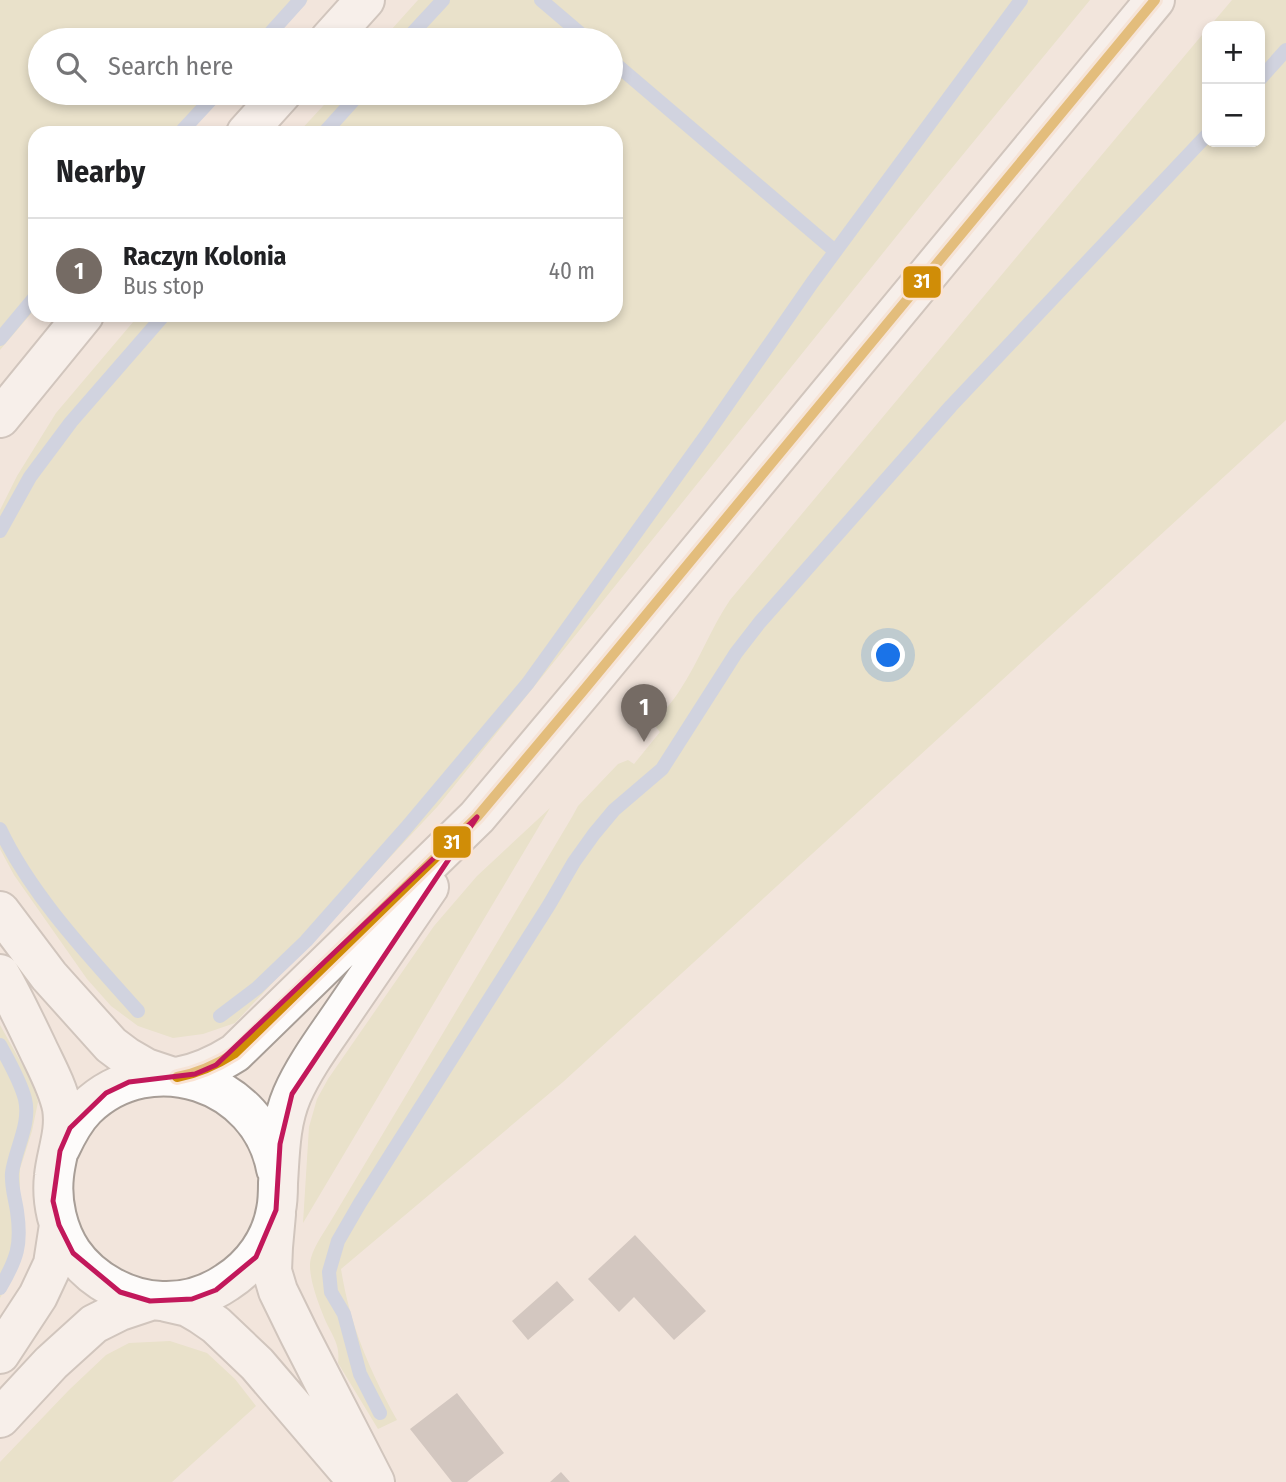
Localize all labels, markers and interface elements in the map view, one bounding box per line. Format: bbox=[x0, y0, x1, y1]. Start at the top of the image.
map controls bbox=[1202, 21, 1265, 147]
button: + bbox=[1202, 21, 1265, 84]
search box bbox=[28, 28, 623, 105]
icon: search bbox=[52, 48, 90, 86]
text: Search here bbox=[108, 51, 233, 82]
button: − bbox=[1202, 84, 1265, 147]
text: Nearby bbox=[56, 154, 145, 190]
text: Raczyn Kolonia bbox=[123, 241, 287, 272]
text: 1 bbox=[74, 257, 84, 285]
text: 40 m bbox=[549, 257, 595, 285]
line badge: 31 bbox=[902, 265, 942, 299]
text: 31 bbox=[913, 270, 930, 293]
text: Bus stop bbox=[123, 272, 204, 300]
your location bbox=[871, 638, 905, 672]
pin: 1 bbox=[621, 684, 667, 742]
line badge: 31 bbox=[432, 825, 472, 859]
text: 31 bbox=[443, 831, 460, 854]

